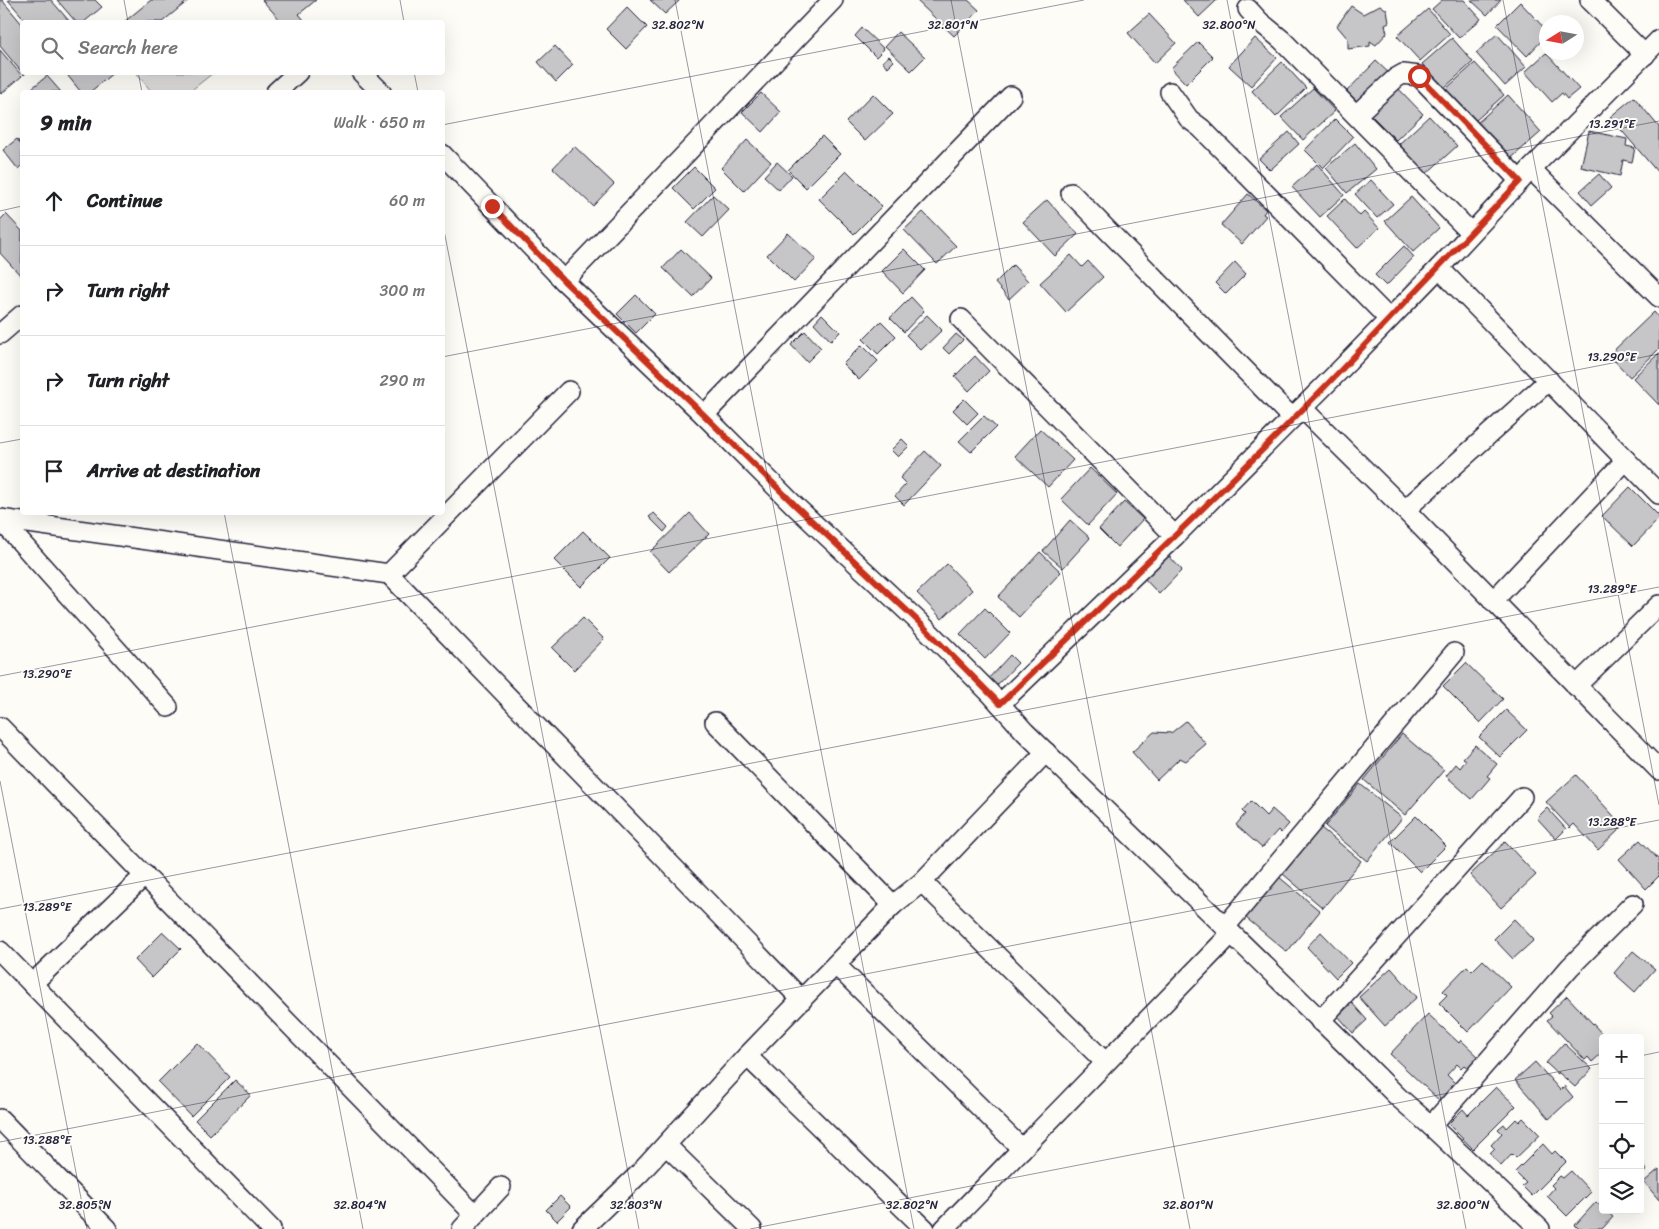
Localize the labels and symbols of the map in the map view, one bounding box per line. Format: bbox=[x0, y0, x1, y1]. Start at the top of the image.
text: 32.802°N bbox=[652, 14, 705, 36]
text: 32.801°N bbox=[928, 14, 979, 36]
text: 32.800°N bbox=[1203, 14, 1256, 36]
north arrow bbox=[1539, 15, 1584, 60]
route start bbox=[1408, 65, 1431, 88]
text: 13.291°E bbox=[1589, 113, 1637, 135]
route end bbox=[481, 195, 504, 218]
text: 13.290°E bbox=[1587, 346, 1638, 368]
text: 13.289°E bbox=[1588, 578, 1638, 600]
text: 13.290°E bbox=[22, 663, 73, 685]
text: 13.288°E bbox=[1588, 811, 1638, 833]
text: 13.289°E bbox=[23, 896, 73, 918]
text: 13.288°E bbox=[23, 1129, 73, 1151]
text: 32.805°N bbox=[59, 1194, 112, 1216]
text: 32.804°N bbox=[334, 1194, 387, 1216]
text: 32.803°N bbox=[610, 1194, 663, 1216]
text: 32.802°N bbox=[886, 1194, 939, 1216]
text: 32.801°N bbox=[1163, 1194, 1214, 1216]
text: 32.800°N bbox=[1437, 1194, 1490, 1216]

